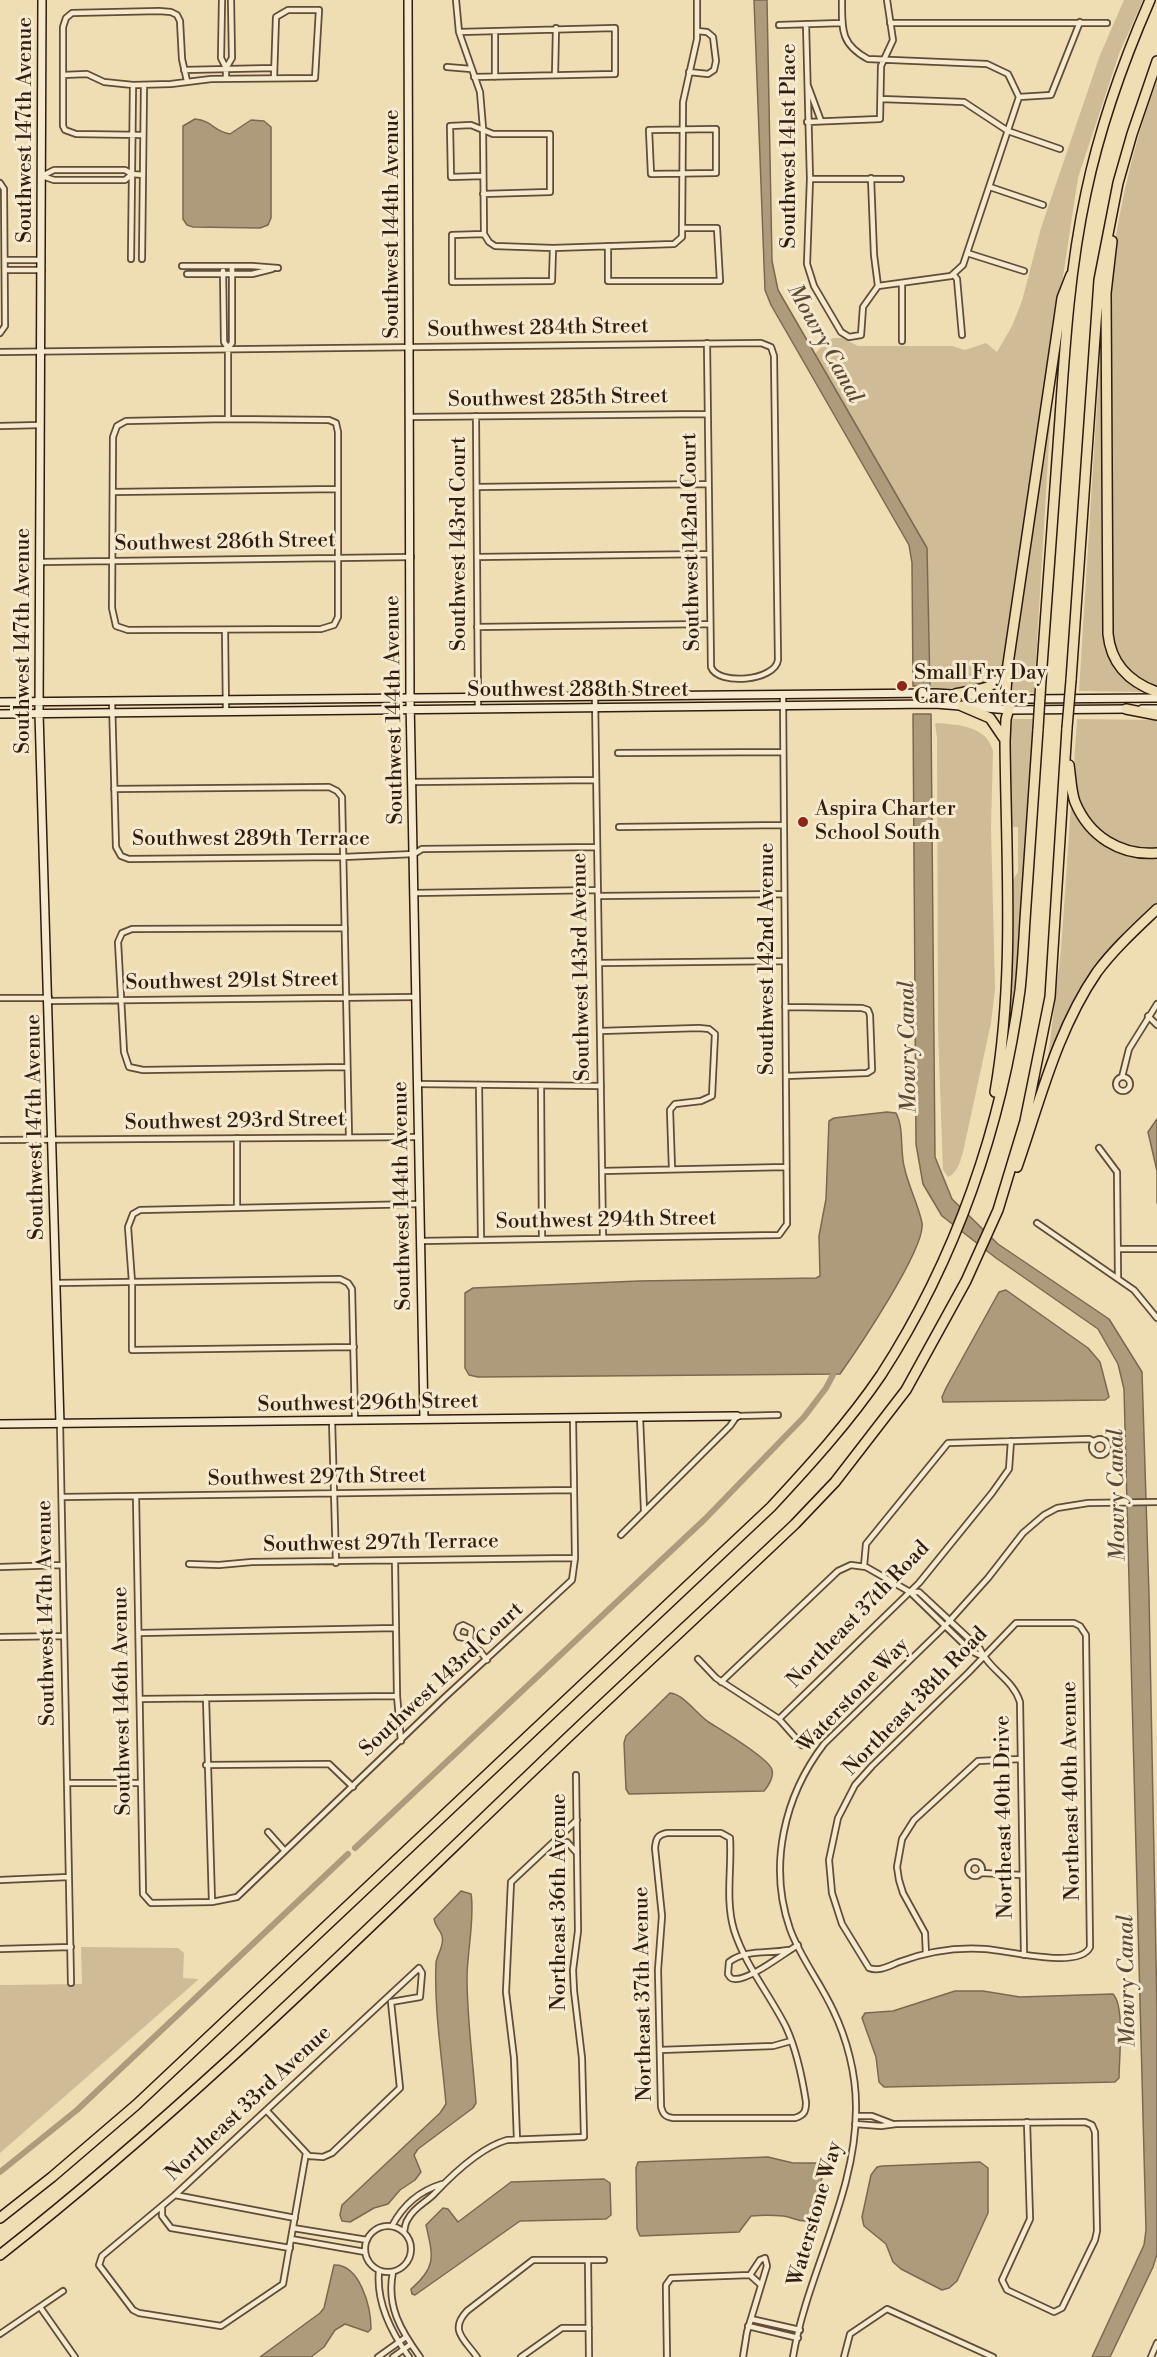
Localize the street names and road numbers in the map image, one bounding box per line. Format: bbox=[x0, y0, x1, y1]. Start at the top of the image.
street label: Southwest 147th Avenue bbox=[13, 17, 39, 243]
street label: Southwest 141st Place bbox=[777, 43, 803, 249]
street label: Southwest 144th Avenue bbox=[380, 109, 406, 339]
street label: Southwest 284th Street bbox=[427, 314, 649, 344]
street label: Southwest 285th Street bbox=[448, 384, 668, 414]
street label: Southwest 142nd Court bbox=[677, 432, 707, 652]
street label: Southwest 143rd Court bbox=[447, 437, 473, 651]
street label: Southwest 147th Avenue bbox=[11, 528, 37, 754]
street label: Southwest 286th Street bbox=[114, 528, 336, 558]
street label: Southwest 144th Avenue bbox=[380, 595, 410, 825]
street label: Southwest 288th Street bbox=[467, 678, 689, 704]
street label: Southwest 289th Terrace bbox=[132, 827, 370, 853]
street label: Southwest 142nd Avenue bbox=[755, 843, 781, 1075]
street label: Southwest 143rd Avenue bbox=[567, 852, 597, 1082]
street label: Southwest 291st Street bbox=[125, 968, 339, 996]
street label: Southwest 147th Avenue bbox=[21, 1014, 51, 1240]
street label: Southwest 144th Avenue bbox=[388, 1081, 418, 1311]
street label: Southwest 293rd Street bbox=[125, 1107, 345, 1137]
street label: Southwest 294th Street bbox=[495, 1206, 717, 1236]
street label: Southwest 296th Street bbox=[257, 1389, 479, 1419]
street label: Southwest 297th Street bbox=[207, 1463, 427, 1493]
street label: Southwest 147th Avenue bbox=[32, 1500, 62, 1726]
street label: Southwest 297th Terrace bbox=[263, 1529, 499, 1559]
street label: Northeast 37th Road bbox=[782, 1536, 936, 1694]
street label: Southwest 146th Avenue bbox=[108, 1586, 138, 1816]
street label: Southwest 143rd Court bbox=[355, 1598, 529, 1762]
street label: Northeast 38th Road bbox=[838, 1622, 994, 1782]
street label: Waterstone Way bbox=[793, 1633, 915, 1759]
street label: Northeast 40th Avenue bbox=[1057, 1681, 1087, 1901]
street label: Northeast 40th Drive bbox=[991, 1715, 1019, 1919]
street label: Northeast 36th Avenue bbox=[547, 1793, 573, 2011]
street label: Northeast 37th Avenue bbox=[630, 1886, 658, 2102]
street label: Northeast 33rd Avenue bbox=[161, 2021, 337, 2187]
street label: Waterstone Way bbox=[783, 2139, 849, 2289]

